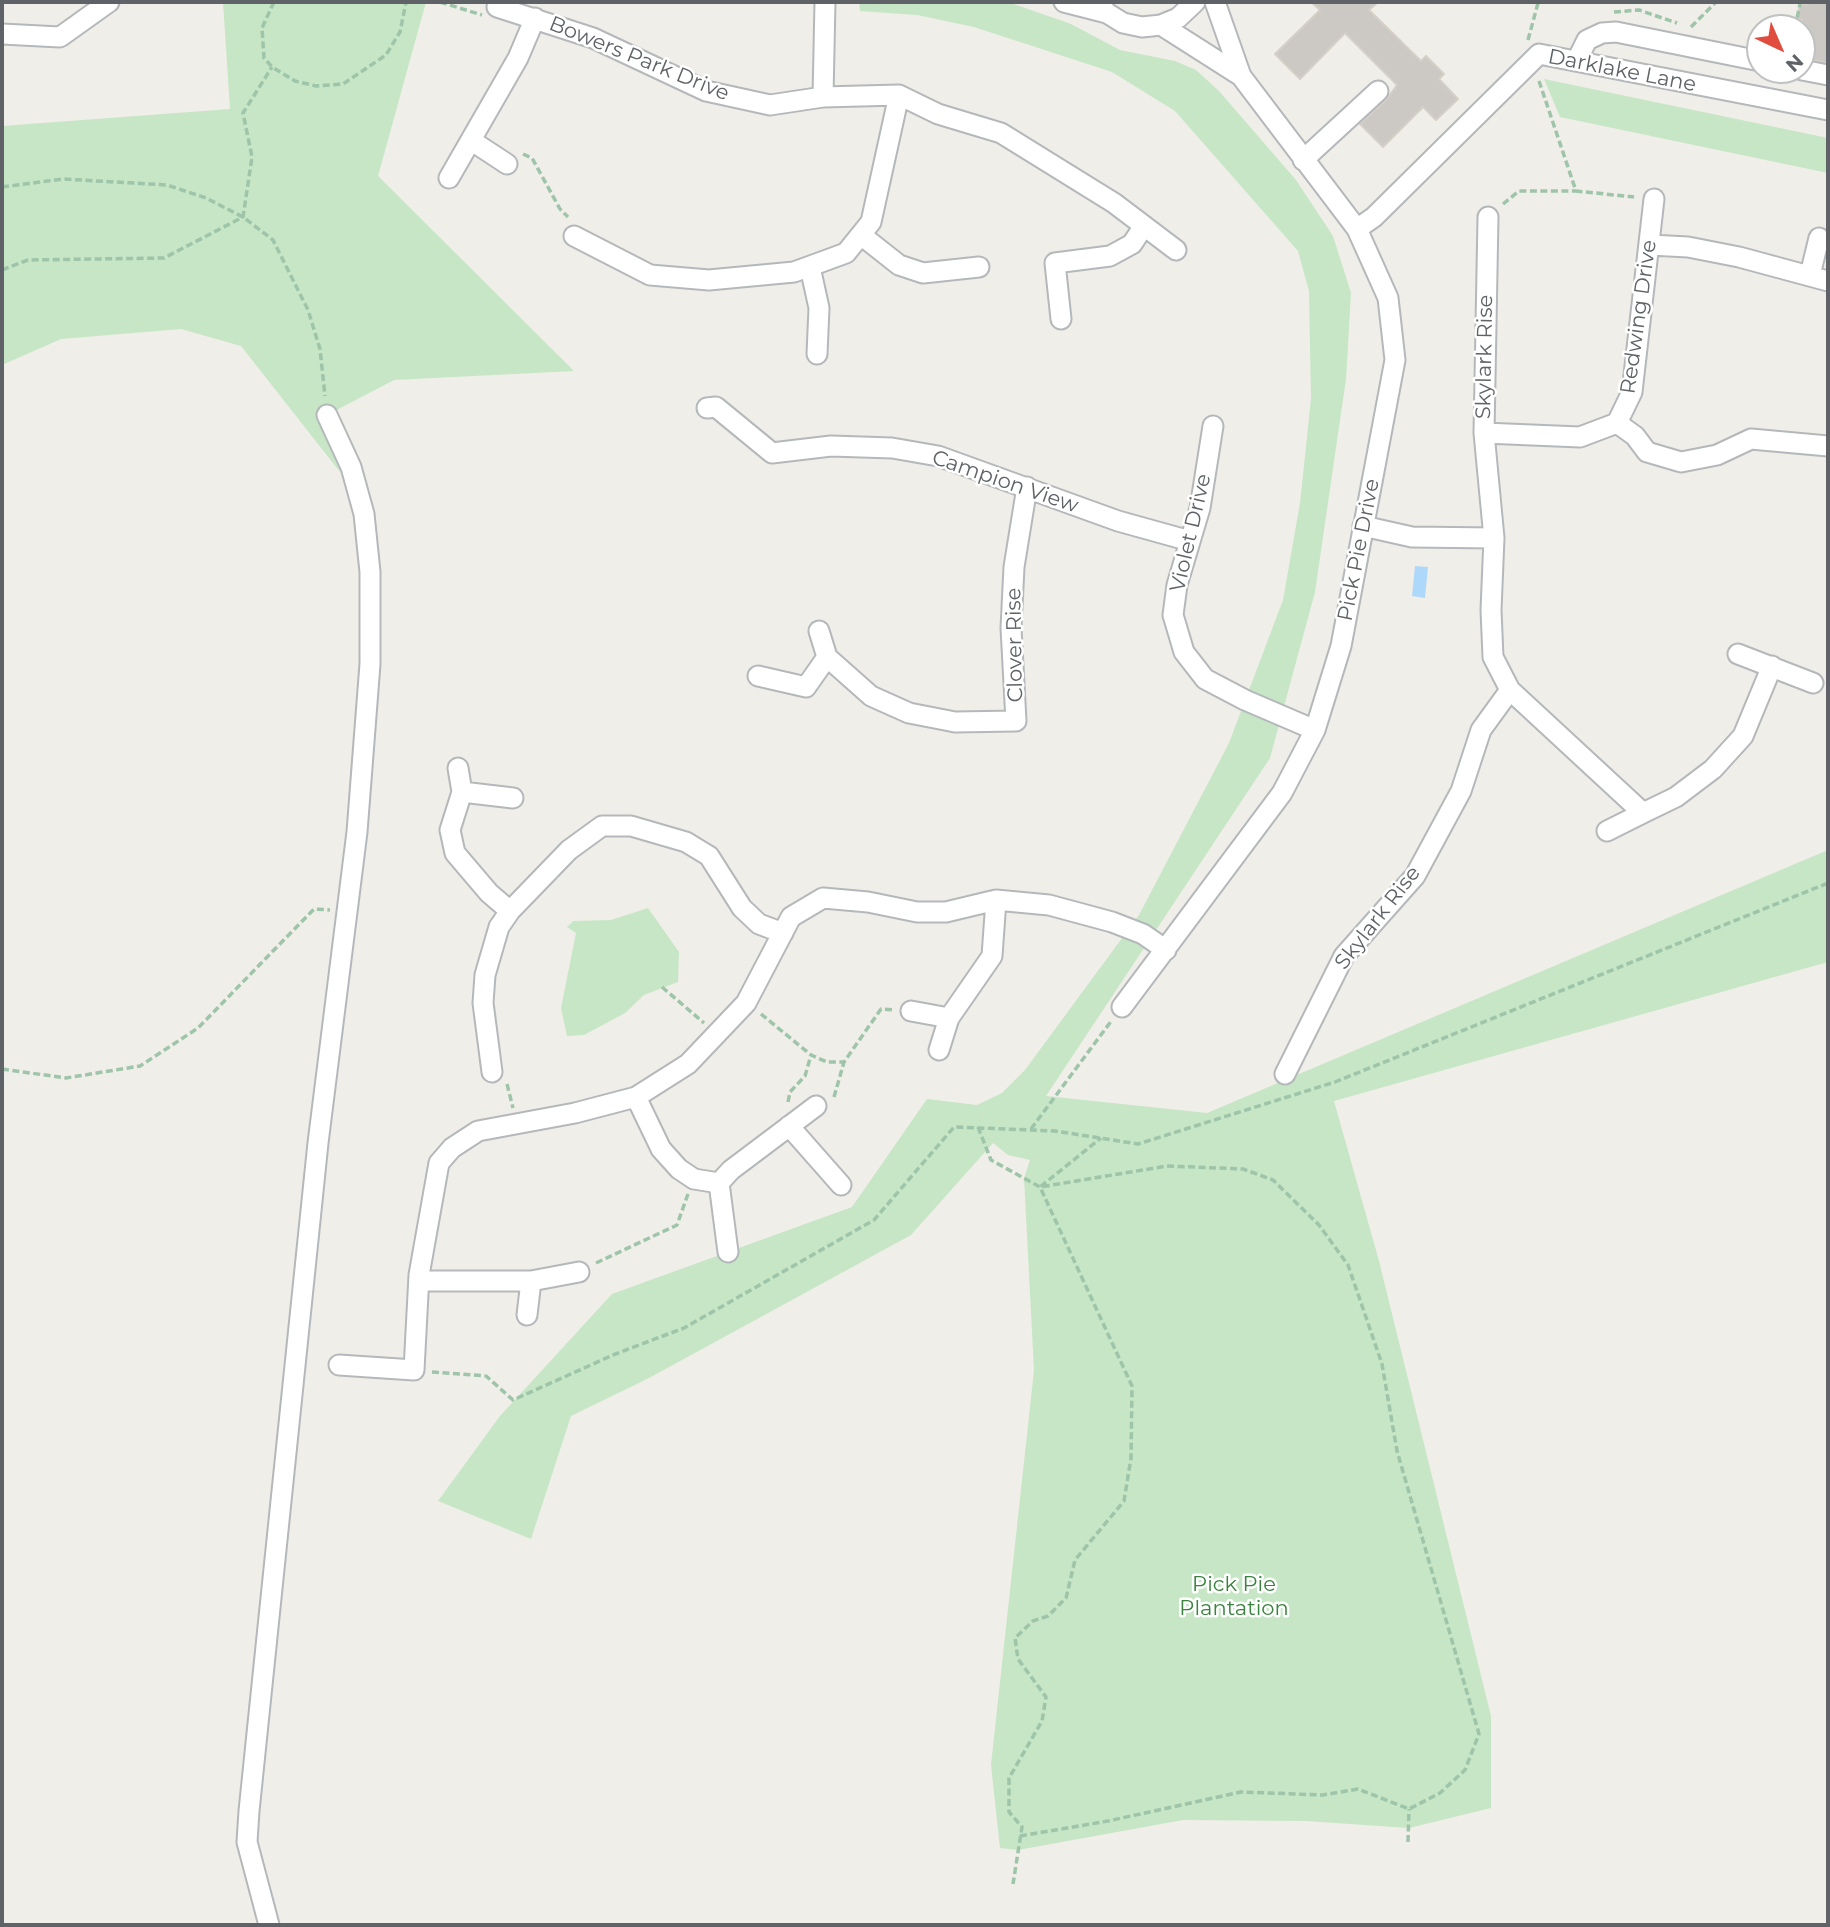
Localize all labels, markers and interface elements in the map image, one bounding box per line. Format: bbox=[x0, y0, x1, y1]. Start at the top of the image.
street label: Bowers Park Drive bbox=[545, 11, 733, 107]
north arrow bbox=[1746, 14, 1816, 84]
street label: Darklake Lane bbox=[1546, 44, 1698, 98]
text: N bbox=[1781, 49, 1808, 77]
street label: Redwing Drive bbox=[1616, 238, 1662, 396]
street label: Skylark Rise bbox=[1471, 295, 1499, 419]
street label: Campion View bbox=[929, 445, 1081, 519]
street label: Violet Drive bbox=[1165, 471, 1217, 595]
street label: Pick Pie Drive bbox=[1333, 477, 1385, 623]
street label: Clover Rise bbox=[1001, 587, 1029, 703]
street label: Skylark Rise bbox=[1330, 861, 1426, 975]
park label: Pick Pie Plantation bbox=[1179, 1572, 1289, 1622]

